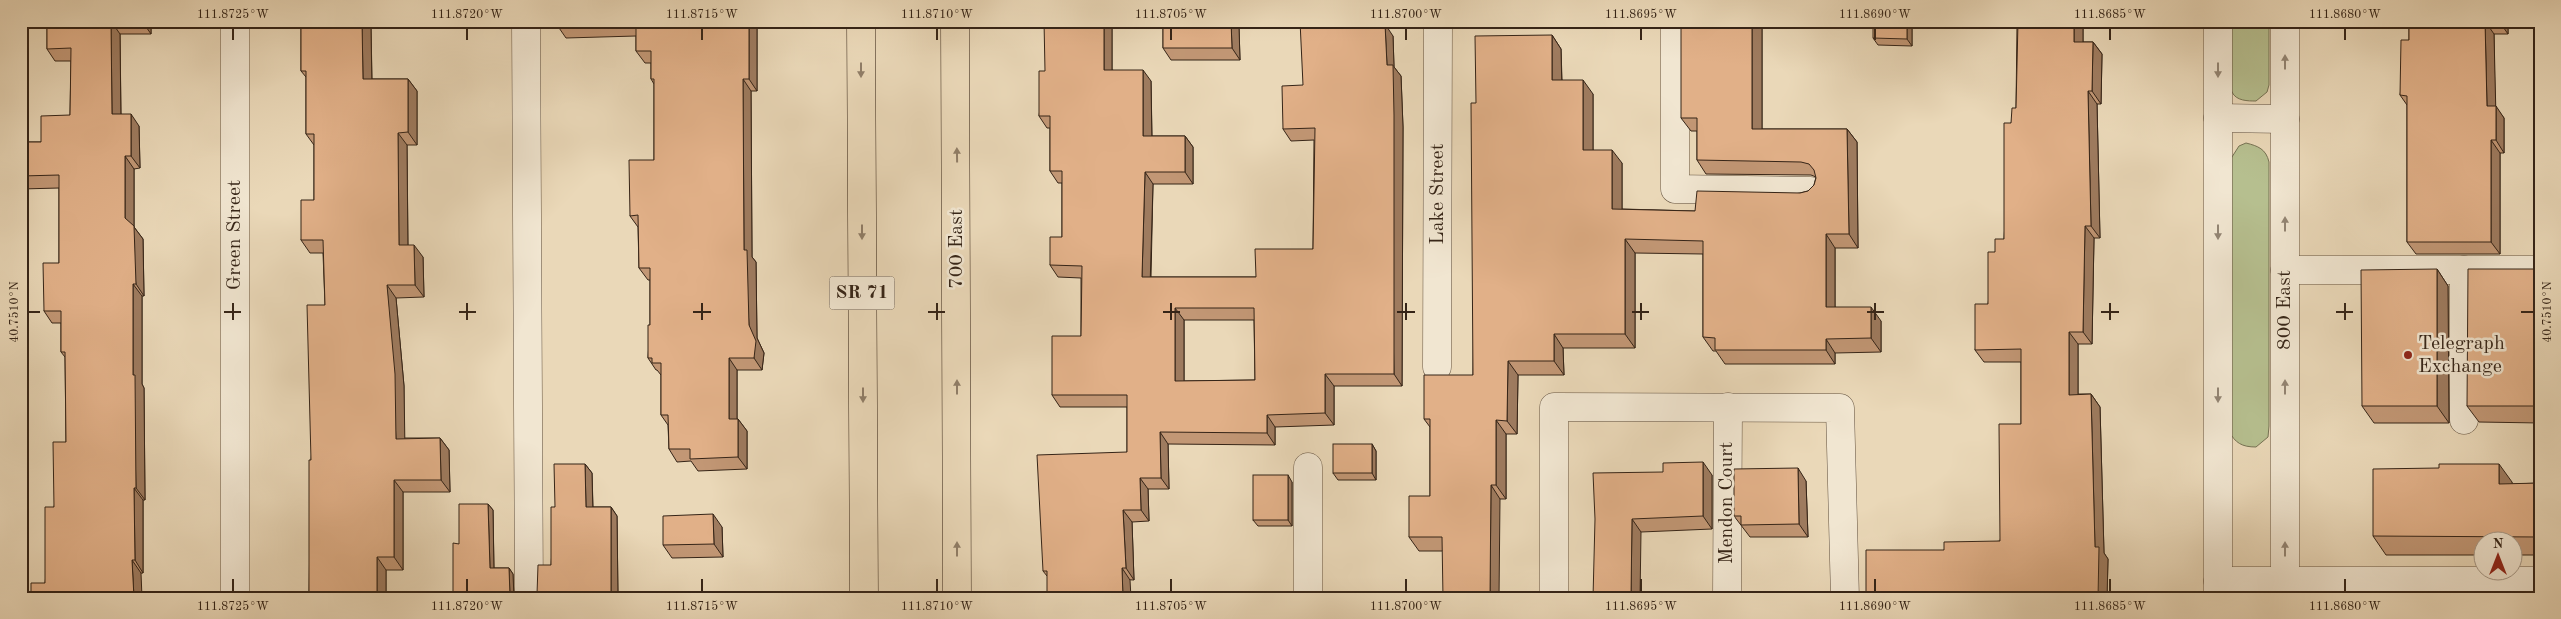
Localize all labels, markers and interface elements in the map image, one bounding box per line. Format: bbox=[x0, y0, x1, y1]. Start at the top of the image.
text: 111.8725°W bbox=[197, 8, 269, 21]
text: 111.8715°W bbox=[666, 8, 738, 21]
text: 111.8705°W bbox=[1135, 8, 1207, 21]
text: 111.8695°W bbox=[1605, 8, 1677, 21]
text: 111.8685°W bbox=[2074, 8, 2146, 21]
text: 111.8720°W bbox=[431, 9, 503, 21]
text: 111.8710°W bbox=[901, 9, 973, 21]
text: 111.8700°W bbox=[1370, 9, 1442, 21]
text: 111.8690°W bbox=[1839, 9, 1911, 21]
text: 111.8680°W bbox=[2309, 9, 2381, 21]
one-way arrow bbox=[2281, 53, 2289, 69]
one-way arrow bbox=[857, 62, 865, 78]
one-way arrow bbox=[2214, 62, 2222, 78]
street label: Lake Street bbox=[1428, 143, 1448, 245]
one-way arrow bbox=[953, 147, 961, 163]
street label: Green Street bbox=[225, 180, 245, 290]
street label: 700 East bbox=[947, 209, 967, 289]
one-way arrow bbox=[2281, 216, 2289, 232]
one-way arrow bbox=[858, 225, 866, 241]
one-way arrow bbox=[2214, 225, 2222, 241]
street label: 800 East bbox=[2275, 270, 2295, 350]
road number: SR 71 bbox=[830, 276, 894, 310]
text: 40.7510°N bbox=[8, 281, 21, 343]
text: 40.7510°N bbox=[2541, 281, 2554, 343]
place label: Telegraph Exchange bbox=[2418, 334, 2505, 377]
marker: Telegraph Exchange bbox=[2402, 349, 2414, 361]
one-way arrow bbox=[953, 378, 961, 394]
one-way arrow bbox=[2281, 378, 2289, 394]
one-way arrow bbox=[859, 387, 867, 403]
one-way arrow bbox=[2214, 387, 2222, 403]
street label: Mendon Court bbox=[1717, 442, 1737, 564]
north arrow bbox=[2474, 532, 2524, 582]
text: N bbox=[2493, 537, 2504, 551]
one-way arrow bbox=[953, 541, 961, 557]
one-way arrow bbox=[2281, 541, 2289, 557]
text: 111.8725°W bbox=[197, 600, 269, 613]
text: 111.8715°W bbox=[666, 600, 738, 613]
text: 111.8705°W bbox=[1135, 600, 1207, 613]
text: 111.8695°W bbox=[1605, 600, 1677, 613]
text: 111.8685°W bbox=[2074, 600, 2146, 613]
text: 111.8720°W bbox=[431, 601, 503, 613]
text: 111.8710°W bbox=[901, 601, 973, 613]
text: 111.8700°W bbox=[1370, 601, 1442, 613]
text: 111.8690°W bbox=[1839, 601, 1911, 613]
text: 111.8680°W bbox=[2309, 601, 2381, 613]

